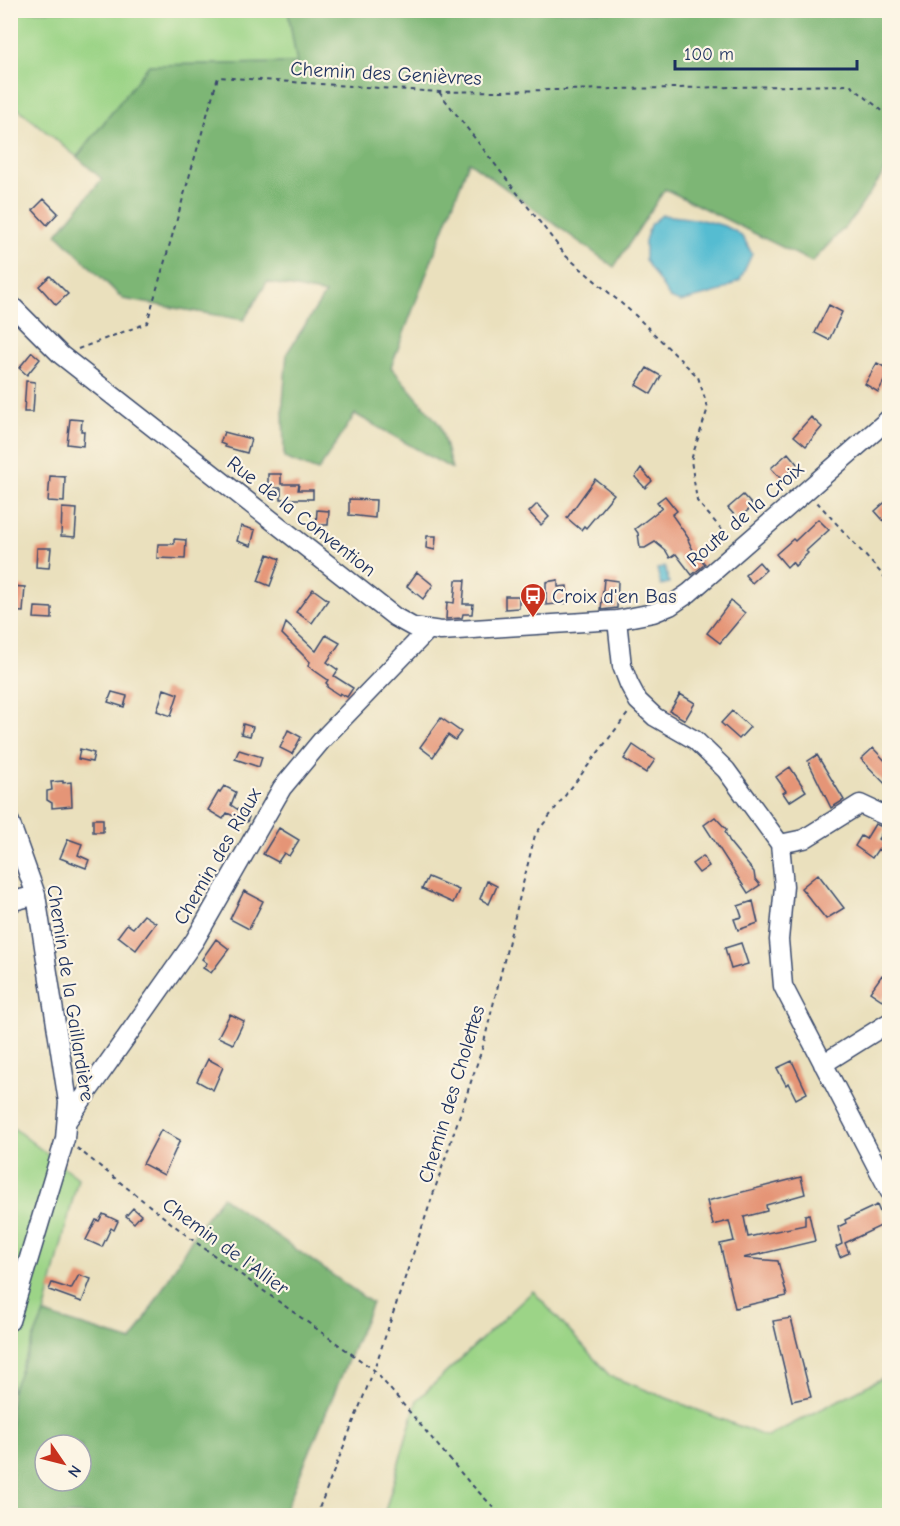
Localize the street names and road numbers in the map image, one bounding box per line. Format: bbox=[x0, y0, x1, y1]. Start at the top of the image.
street label: Chemin des Genièvres bbox=[290, 57, 482, 90]
street label: Rue de la Convention bbox=[223, 451, 381, 582]
street label: Route de la Croix bbox=[682, 457, 809, 571]
street label: Chemin des Riaux bbox=[169, 783, 266, 929]
street label: Chemin de la Gaillardière bbox=[42, 883, 99, 1103]
street label: Chemin des Cholettes bbox=[413, 1002, 489, 1186]
street label: Chemin de l'Allier bbox=[158, 1193, 293, 1300]

